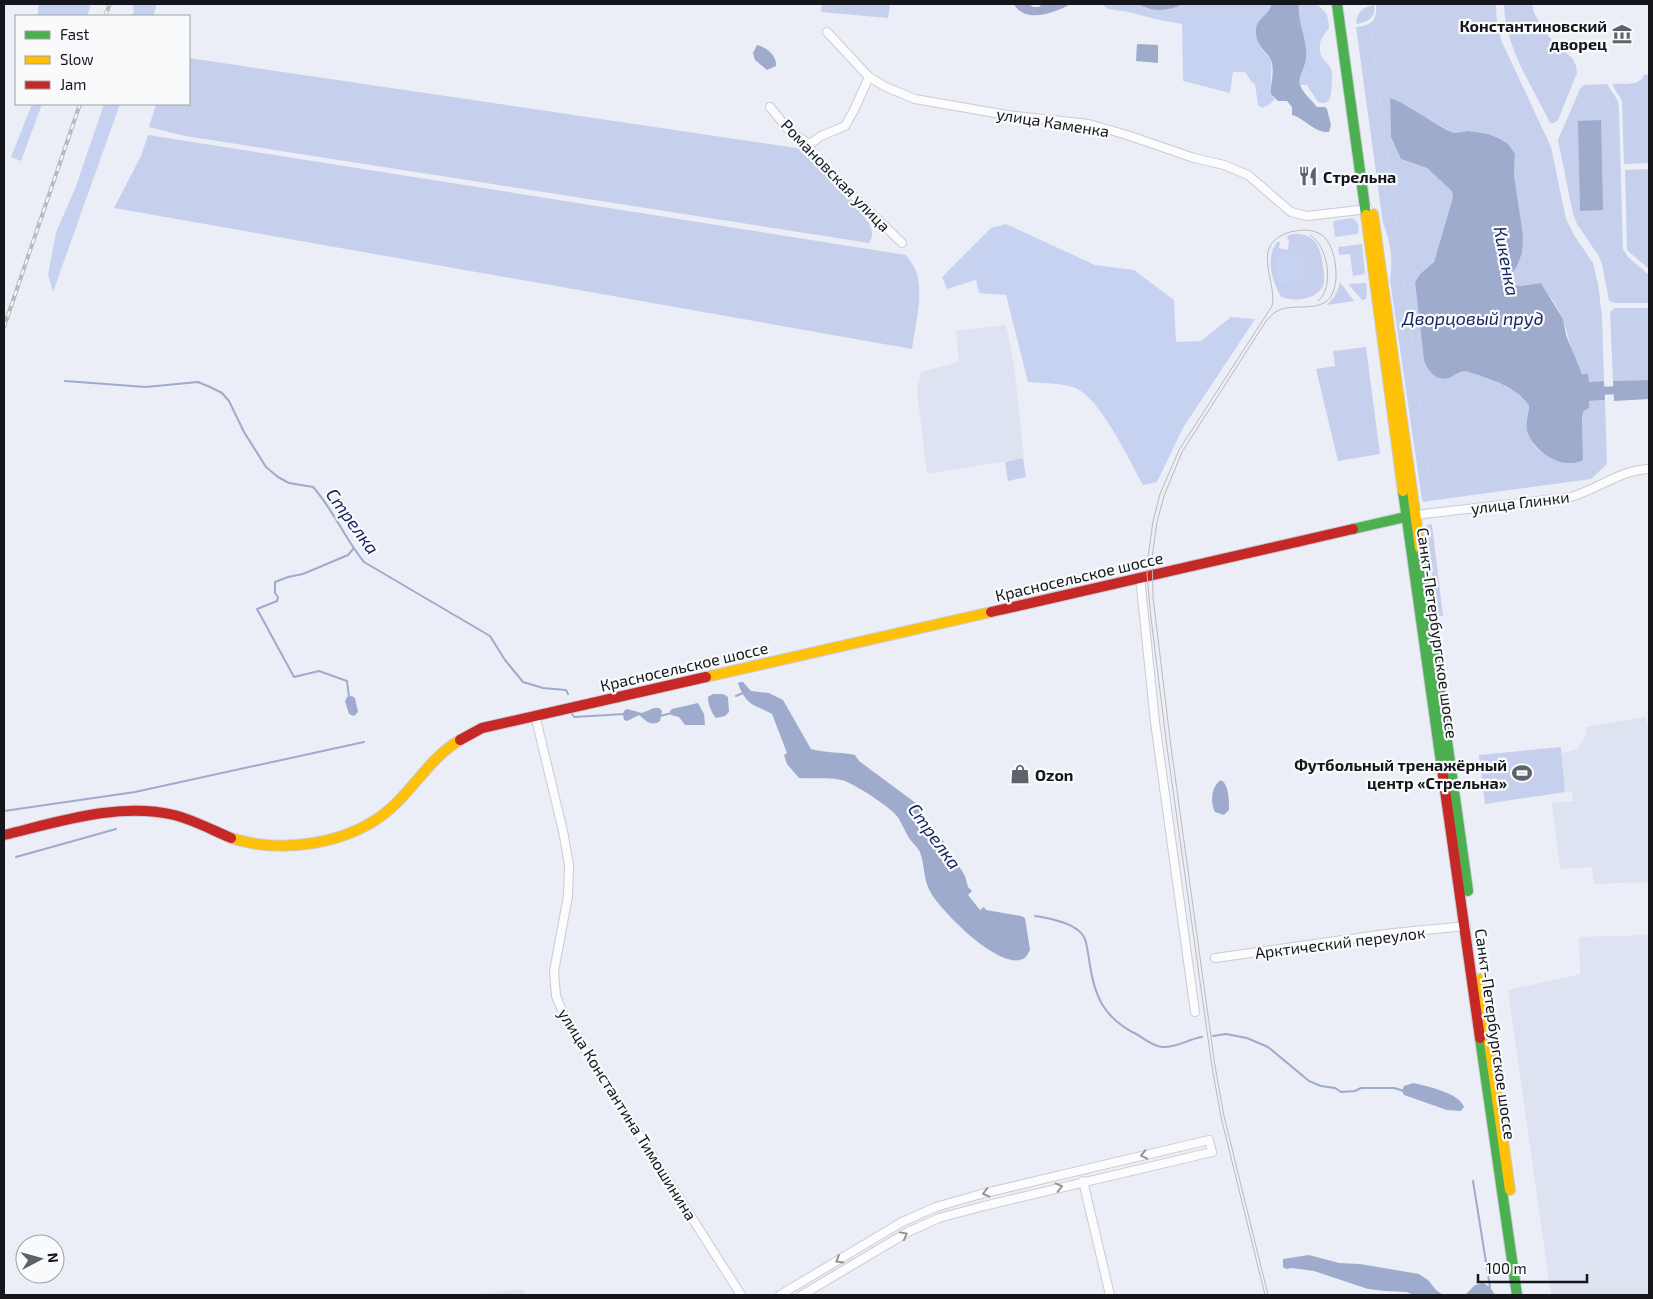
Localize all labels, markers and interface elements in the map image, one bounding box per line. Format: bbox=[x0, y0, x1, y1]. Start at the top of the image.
legend bbox=[15, 15, 190, 105]
place label: Константиновский дворец bbox=[1459, 16, 1607, 53]
museum icon: Константиновский дворец bbox=[1611, 23, 1633, 45]
text: Fast bbox=[60, 25, 90, 43]
text: Slow bbox=[60, 50, 94, 68]
text: Jam bbox=[60, 75, 86, 93]
street label: улица Каменка bbox=[995, 104, 1111, 141]
street label: Романовская улица bbox=[777, 115, 895, 236]
restaurant icon: Стрельна bbox=[1297, 165, 1319, 187]
place label: Стрельна bbox=[1323, 167, 1396, 186]
water label: Кикенка bbox=[1489, 224, 1525, 298]
water label: Дворцовый пруд bbox=[1401, 307, 1544, 329]
water label: Стрелка bbox=[322, 484, 384, 558]
street label: улица Глинки bbox=[1470, 487, 1570, 518]
street label: Санкт-Петербургское шоссе bbox=[1413, 526, 1462, 740]
street label: Красносельское шоссе bbox=[993, 547, 1165, 605]
street label: Красносельское шоссе bbox=[598, 637, 770, 695]
place label: Футбольный тренажёрный центр «Стрельна» bbox=[1294, 755, 1507, 792]
sports icon: Футбольный тренажёрный центр «Стрельна» bbox=[1511, 762, 1533, 784]
shop icon: Ozon bbox=[1009, 763, 1031, 785]
place label: Ozon bbox=[1035, 765, 1073, 784]
water label: Стрелка bbox=[904, 799, 966, 873]
street label: Арктический переулок bbox=[1254, 922, 1427, 963]
street label: Санкт-Петербургское шоссе bbox=[1471, 927, 1520, 1141]
street label: улица Константина Тимошинина bbox=[554, 1004, 701, 1224]
one-way arrow bbox=[1140, 1149, 1148, 1160]
one-way arrow bbox=[1055, 1182, 1064, 1193]
one-way arrow bbox=[981, 1187, 990, 1198]
one-way arrow bbox=[899, 1231, 908, 1241]
north arrow bbox=[15, 1234, 65, 1284]
text: N bbox=[44, 1252, 62, 1264]
scale bar bbox=[1478, 1252, 1587, 1284]
one-way arrow bbox=[835, 1253, 844, 1263]
text: 100 m bbox=[1486, 1259, 1527, 1277]

